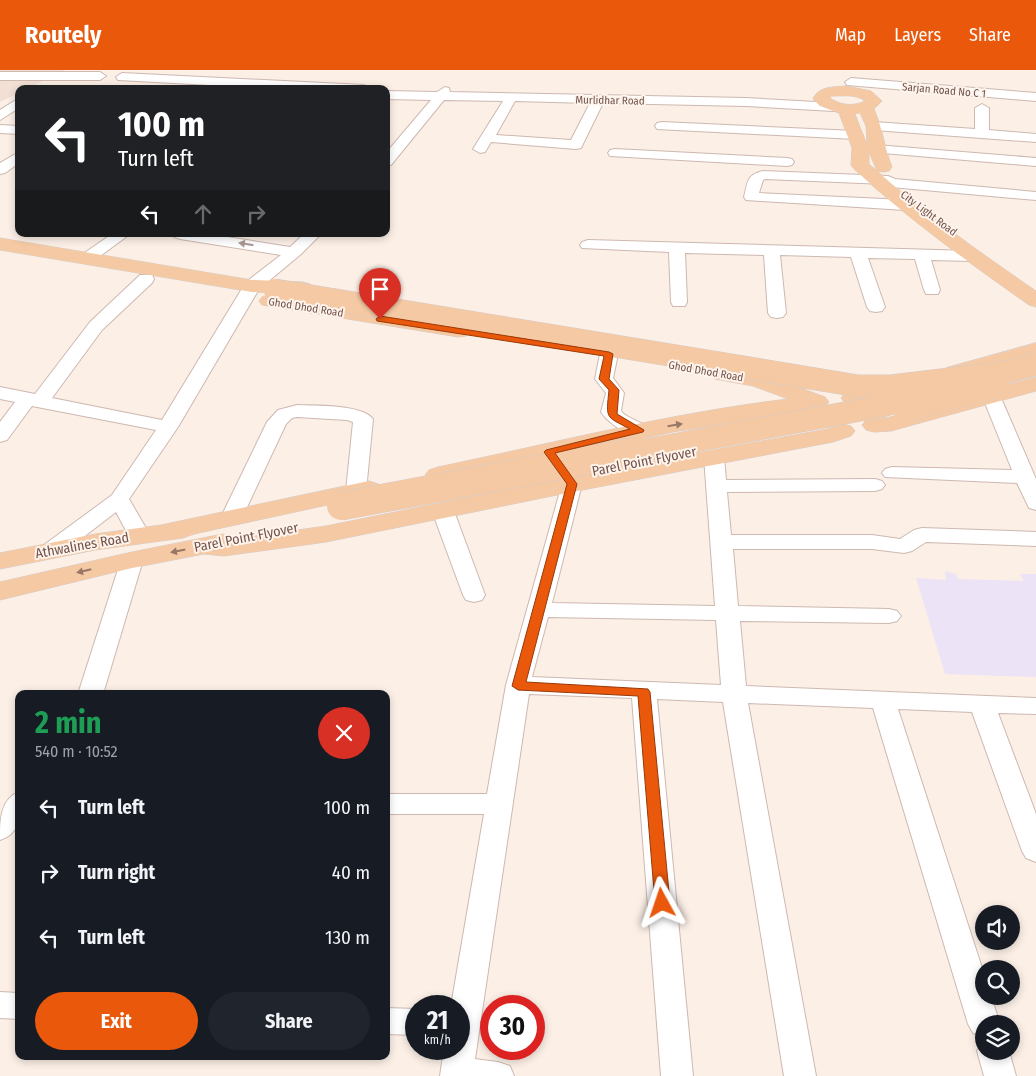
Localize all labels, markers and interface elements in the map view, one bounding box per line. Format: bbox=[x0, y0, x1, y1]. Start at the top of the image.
text: Routely bbox=[25, 21, 101, 49]
text: Map bbox=[835, 24, 866, 46]
text: Layers bbox=[894, 24, 941, 46]
text: Share bbox=[969, 24, 1011, 46]
street label: Sarjan Road No C 1 bbox=[902, 80, 986, 101]
street label: Murlidhar Road bbox=[575, 93, 645, 108]
text: 100 m bbox=[118, 103, 205, 145]
icon: left bbox=[35, 105, 100, 170]
text: Turn left bbox=[118, 145, 194, 172]
street label: City Light Road bbox=[898, 188, 959, 239]
icon: left bbox=[136, 200, 164, 228]
icon: ahead bbox=[189, 200, 217, 228]
icon: right bbox=[242, 200, 270, 228]
one-way arrow bbox=[238, 240, 254, 248]
pin bbox=[359, 268, 401, 319]
icon: arrive bbox=[366, 275, 394, 303]
street label: Ghod Dhod Road bbox=[268, 295, 344, 320]
street label: Ghod Dhod Road bbox=[668, 359, 744, 384]
one-way arrow bbox=[667, 420, 683, 428]
street label: Parel Point Flyover bbox=[590, 443, 698, 480]
street label: Parel Point Flyover bbox=[192, 519, 300, 556]
street label: Athwalines Road bbox=[34, 529, 130, 562]
one-way arrow bbox=[170, 547, 186, 555]
one-way arrow bbox=[77, 567, 92, 575]
text: 2 min bbox=[35, 705, 102, 741]
button: close bbox=[318, 707, 370, 759]
text: 540 m · 10:52 bbox=[35, 742, 118, 761]
icon: left bbox=[35, 794, 63, 822]
text: Turn left bbox=[78, 796, 145, 819]
text: 100 m bbox=[324, 796, 370, 819]
icon: right bbox=[35, 859, 63, 887]
text: Turn right bbox=[78, 861, 155, 884]
text: 40 m bbox=[332, 861, 370, 884]
position arrow bbox=[635, 876, 687, 928]
map controls bbox=[975, 905, 1020, 1060]
button: sound bbox=[975, 905, 1020, 950]
icon: left bbox=[35, 924, 63, 952]
text: Turn left bbox=[78, 926, 145, 949]
text: 130 m bbox=[325, 926, 370, 949]
button: search bbox=[975, 960, 1020, 1005]
button: Exit bbox=[35, 992, 198, 1050]
button: Share bbox=[208, 992, 370, 1050]
speed limit sign: 30 bbox=[480, 995, 545, 1060]
text: 21 bbox=[427, 1006, 448, 1036]
button: layers bbox=[975, 1015, 1020, 1060]
text: km/h bbox=[424, 1033, 451, 1047]

